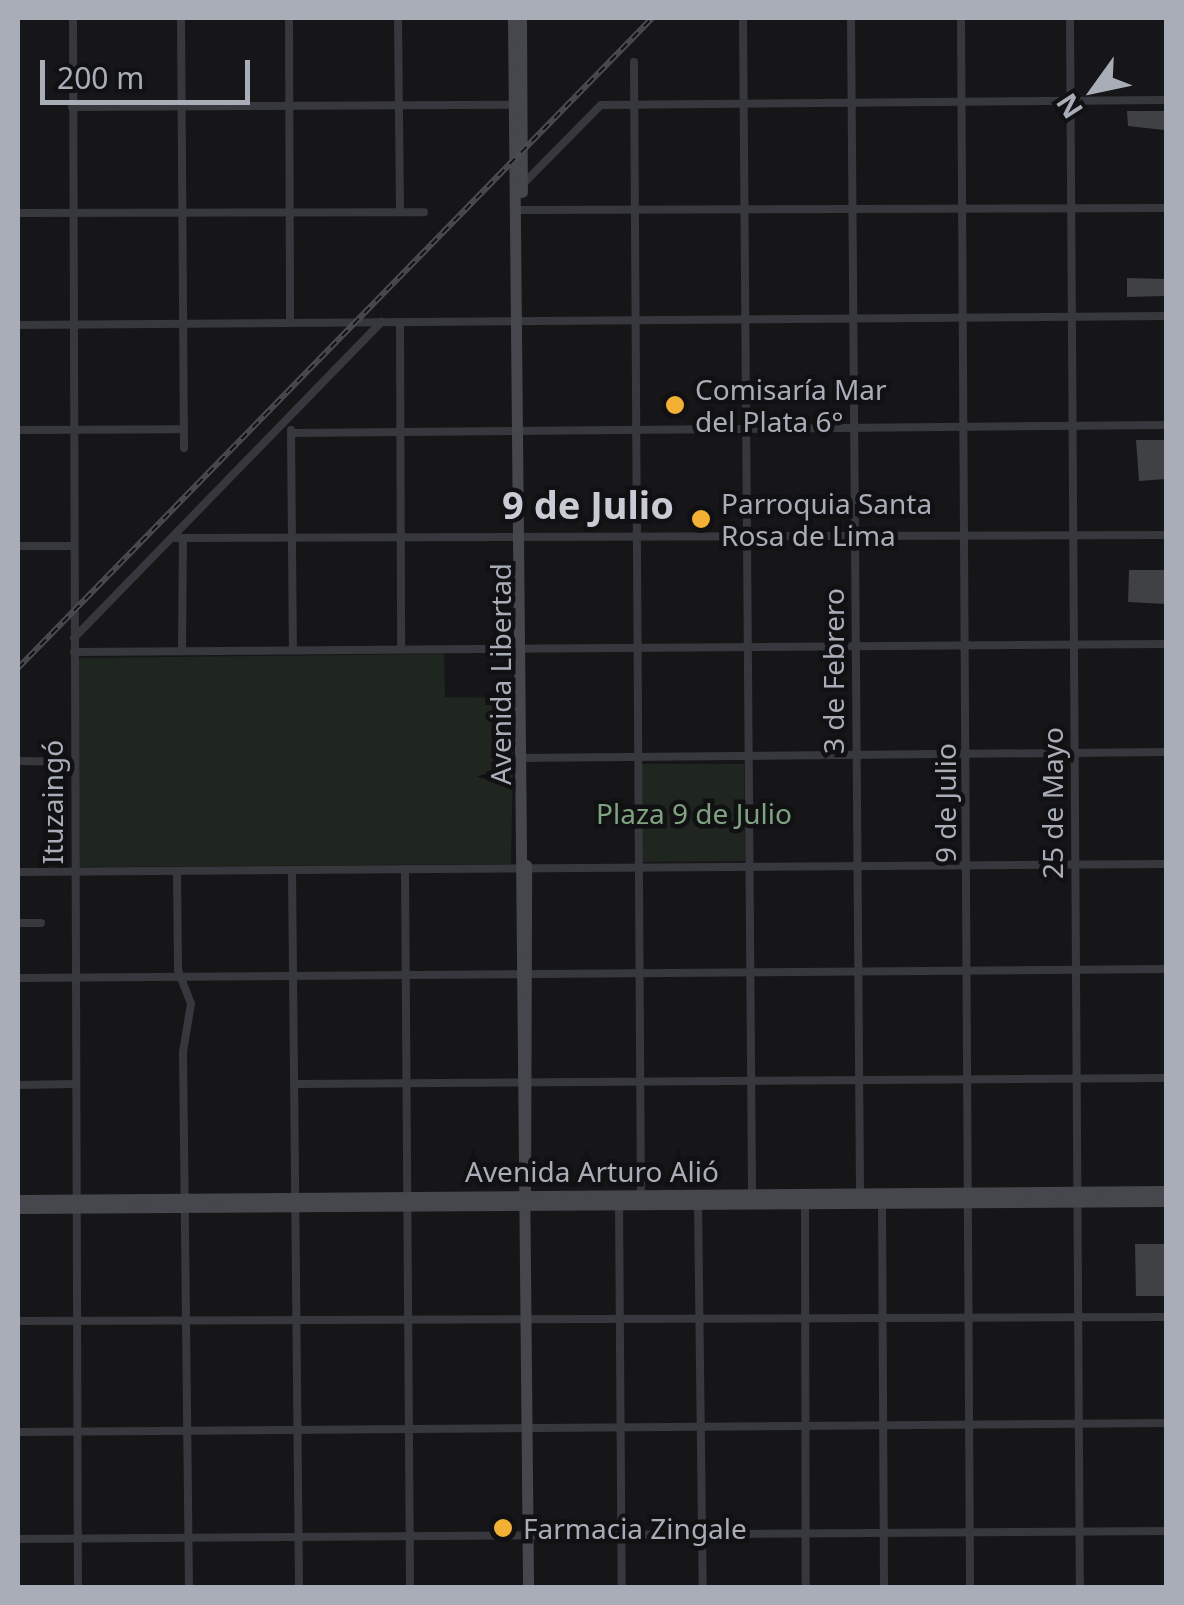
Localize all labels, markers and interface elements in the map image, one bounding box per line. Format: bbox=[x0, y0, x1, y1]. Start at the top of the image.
scale bar bbox=[45, 40, 255, 102]
north arrow bbox=[1044, 40, 1144, 140]
text: 200 m bbox=[57, 57, 144, 98]
text: N bbox=[1047, 86, 1091, 126]
place label: Comisaría Mar del Plata 6° bbox=[695, 372, 887, 438]
marker: Comisaría Mar del Plata 6° bbox=[664, 394, 686, 416]
district label: 9 de Julio bbox=[502, 482, 674, 528]
place label: Parroquia Santa Rosa de Lima bbox=[721, 486, 932, 552]
marker: Parroquia Santa Rosa de Lima bbox=[690, 508, 712, 530]
street label: Avenida Libertad bbox=[483, 563, 517, 785]
street label: 3 de Febrero bbox=[816, 588, 850, 754]
street label: 25 de Mayo bbox=[1035, 727, 1069, 879]
street label: Ituzaingó bbox=[35, 740, 69, 864]
street label: 9 de Julio bbox=[928, 743, 962, 863]
park label: Plaza 9 de Julio bbox=[596, 796, 792, 830]
street label: Avenida Arturo Alió bbox=[465, 1154, 719, 1188]
place label: Farmacia Zingale bbox=[523, 1511, 747, 1545]
marker: Farmacia Zingale bbox=[492, 1517, 514, 1539]

